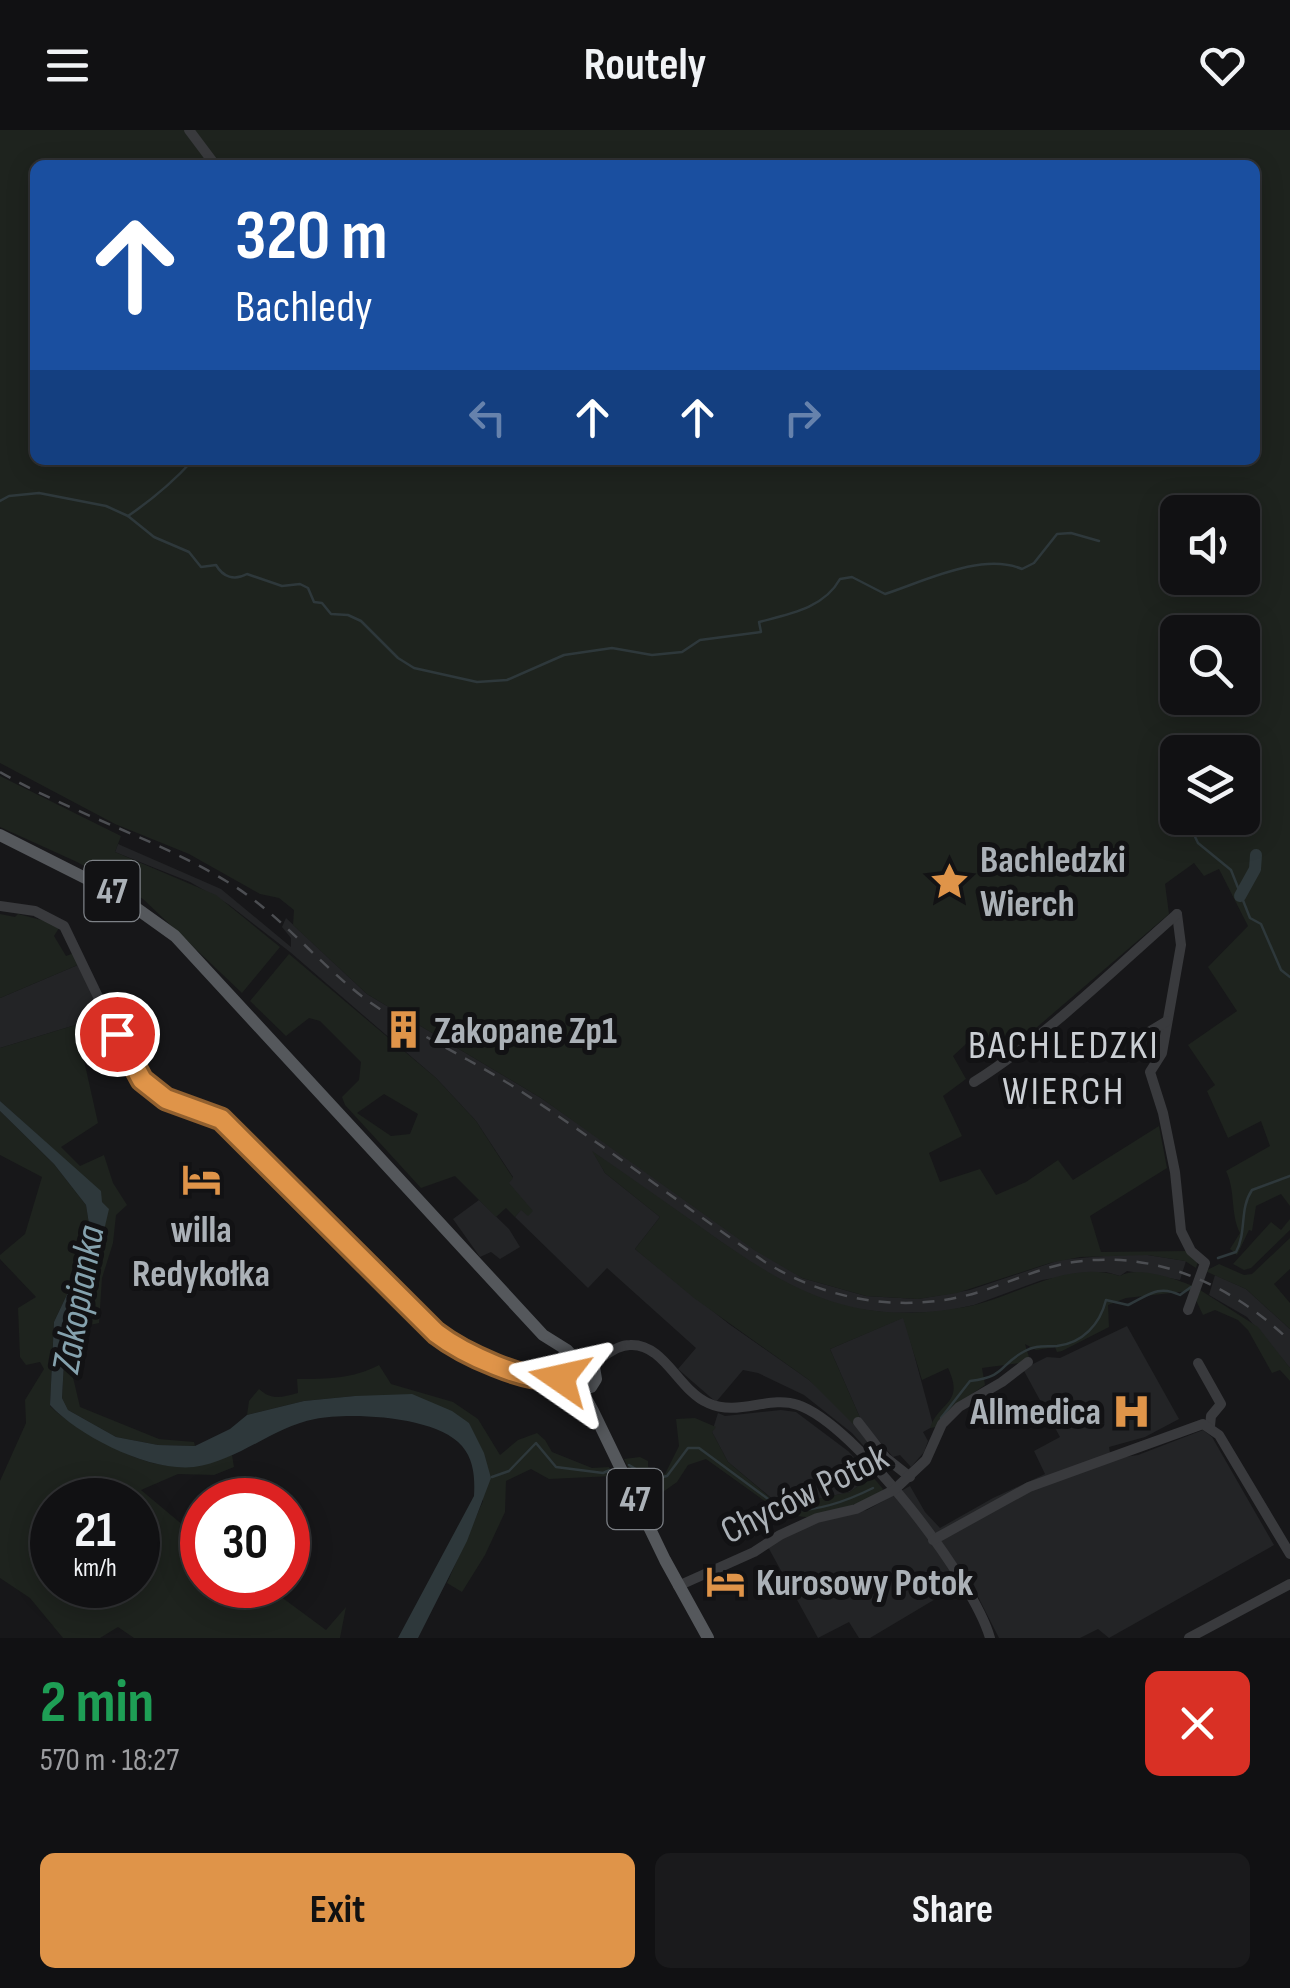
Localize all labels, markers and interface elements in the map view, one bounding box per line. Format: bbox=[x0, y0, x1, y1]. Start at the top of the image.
icon: menu bbox=[40, 38, 95, 93]
text: Routely bbox=[584, 38, 706, 93]
icon: heart bbox=[1195, 38, 1250, 93]
text: 320 m bbox=[235, 195, 388, 279]
icon: ahead bbox=[70, 200, 200, 330]
text: Bachledy bbox=[235, 280, 372, 335]
icon: left bbox=[460, 390, 515, 445]
icon: ahead bbox=[565, 390, 620, 445]
icon: ahead bbox=[670, 390, 725, 445]
icon: right bbox=[775, 390, 830, 445]
map controls bbox=[1160, 495, 1260, 835]
button: sound bbox=[1160, 495, 1260, 595]
button: search bbox=[1160, 615, 1260, 715]
button: layers bbox=[1160, 735, 1260, 835]
place label: Bachledzki Wierch bbox=[980, 838, 1126, 927]
place icon: Bachledzki Wierch bbox=[929, 860, 971, 902]
road number: 47 bbox=[84, 861, 140, 921]
pin bbox=[75, 992, 160, 1077]
icon: arrive bbox=[90, 1007, 145, 1062]
building icon: Zakopane Zp1 bbox=[383, 1009, 425, 1051]
place label: Zakopane Zp1 bbox=[434, 1009, 617, 1054]
district label: BACHLEDZKI WIERCH bbox=[968, 1022, 1160, 1116]
hotel icon: willa Redykołka bbox=[180, 1159, 222, 1201]
place label: willa Redykołka bbox=[132, 1208, 270, 1297]
water label: Zakopianka bbox=[42, 1222, 116, 1378]
position arrow bbox=[508, 1326, 612, 1430]
place label: Allmedica bbox=[969, 1390, 1101, 1435]
hospital icon: Allmedica bbox=[1110, 1390, 1152, 1432]
street label: Chyców Potok bbox=[714, 1434, 896, 1554]
road number: 47 bbox=[608, 1469, 662, 1529]
speed limit sign: 30 bbox=[180, 1478, 310, 1608]
text: 21 bbox=[74, 1501, 116, 1561]
text: km/h bbox=[73, 1553, 117, 1584]
hotel icon: Kurosowy Potok bbox=[705, 1561, 747, 1603]
place label: Kurosowy Potok bbox=[756, 1561, 973, 1606]
text: 2 min bbox=[40, 1667, 154, 1739]
button: close bbox=[1145, 1671, 1250, 1776]
text: 570 m · 18:27 bbox=[40, 1741, 179, 1780]
button: Exit bbox=[40, 1853, 635, 1968]
button: Share bbox=[655, 1853, 1250, 1968]

